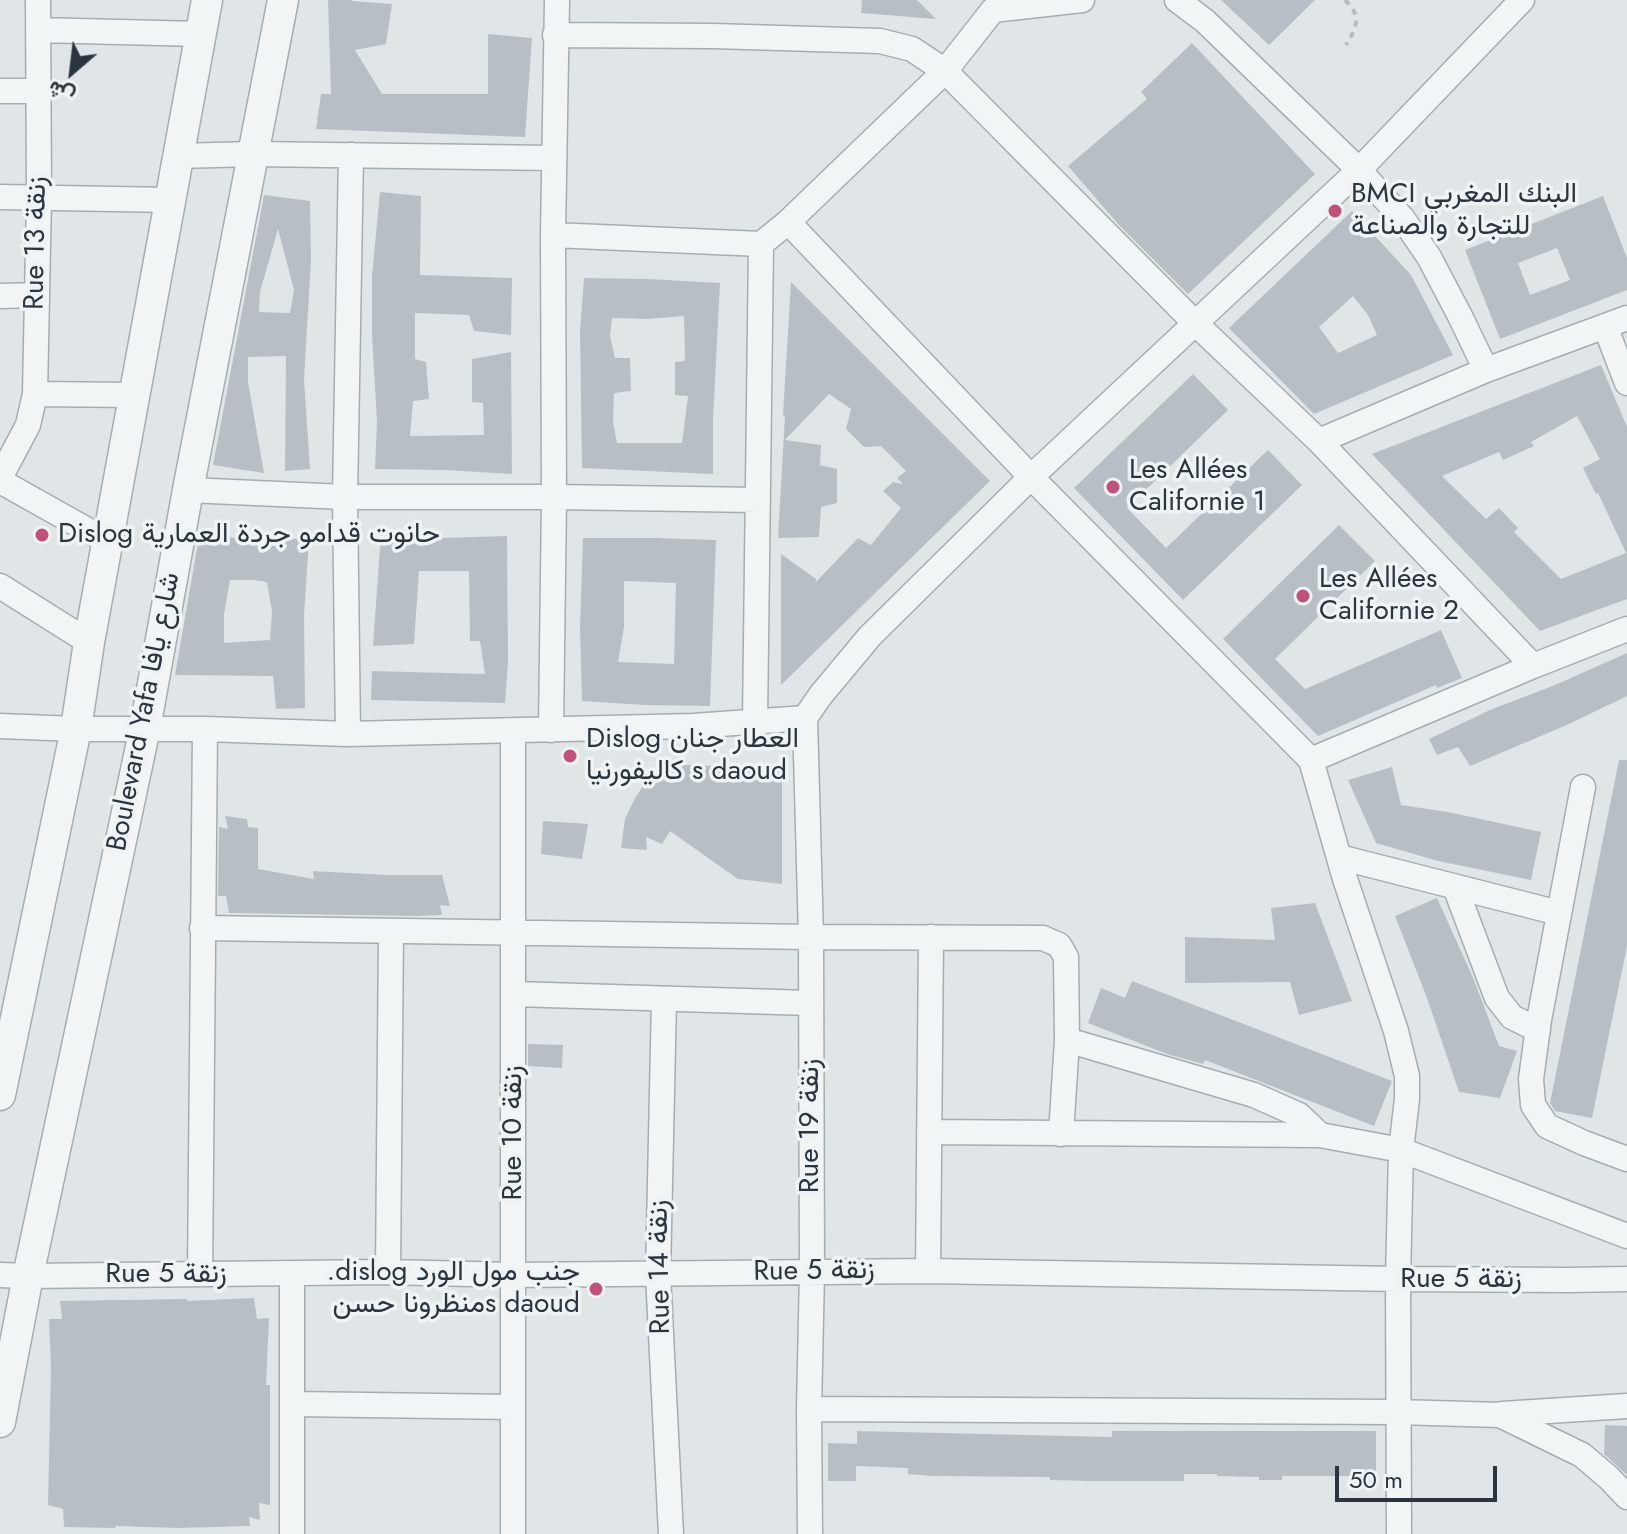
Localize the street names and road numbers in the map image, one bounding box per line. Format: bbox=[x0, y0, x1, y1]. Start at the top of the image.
street label: Rue 13 زنقة bbox=[19, 176, 55, 310]
street label: Boulevard Yafa شارع يافا bbox=[102, 570, 188, 854]
street label: Rue 19 زنقة bbox=[794, 1059, 828, 1193]
street label: Rue 10 زنقة bbox=[497, 1065, 531, 1201]
street label: Rue 14 زنقة bbox=[643, 1199, 679, 1335]
street label: Rue 5 زنقة bbox=[753, 1254, 875, 1290]
street label: Rue 5 زنقة bbox=[105, 1258, 227, 1292]
street label: Rue 5 زنقة bbox=[1400, 1263, 1522, 1297]

